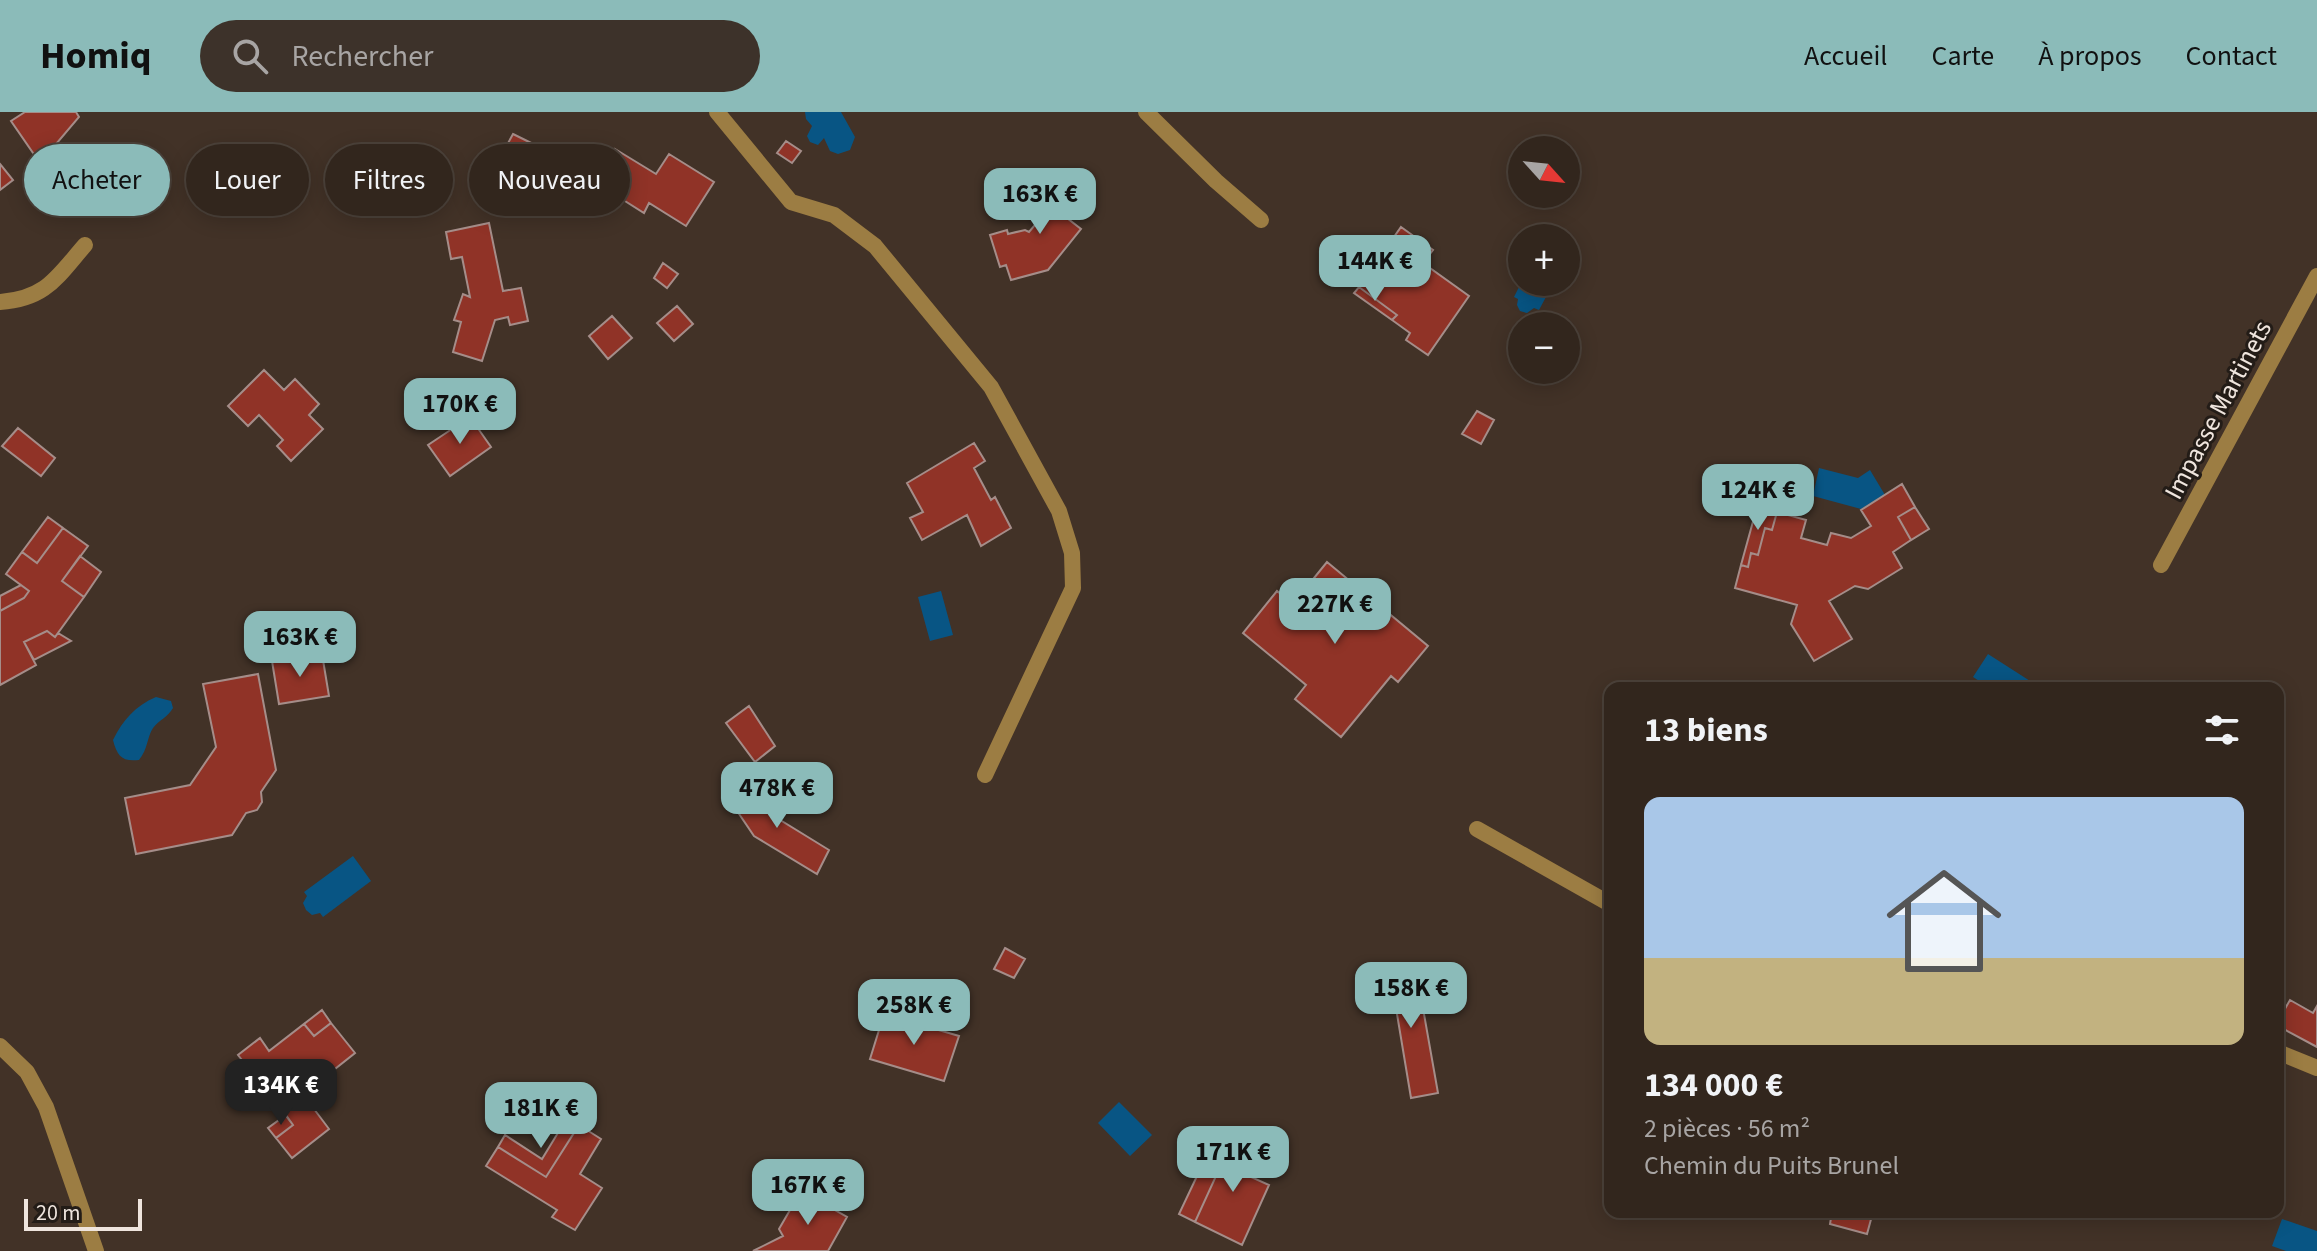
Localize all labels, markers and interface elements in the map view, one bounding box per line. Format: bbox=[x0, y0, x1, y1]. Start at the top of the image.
search box bbox=[200, 20, 760, 92]
text: Homiq bbox=[40, 29, 152, 83]
icon: search bbox=[228, 34, 272, 78]
text: Rechercher bbox=[292, 35, 433, 78]
text: Accueil bbox=[1804, 36, 1887, 76]
text: Carte bbox=[1931, 36, 1994, 76]
text: À propos bbox=[2038, 36, 2142, 76]
text: Contact bbox=[2186, 36, 2277, 76]
north arrow bbox=[1508, 136, 1580, 208]
map controls bbox=[1508, 136, 1580, 384]
chip: Acheter bbox=[24, 144, 170, 216]
chip: Louer bbox=[186, 144, 309, 216]
chip: Filtres bbox=[325, 144, 453, 216]
chip: Nouveau bbox=[469, 144, 630, 216]
pin: 163K € bbox=[975, 168, 1105, 236]
text: 163K € bbox=[1002, 175, 1078, 212]
button: + bbox=[1508, 224, 1580, 296]
pin: 144K € bbox=[1310, 235, 1440, 303]
text: 144K € bbox=[1337, 242, 1413, 279]
button: − bbox=[1508, 312, 1580, 384]
street label: Impasse Martinets bbox=[2155, 314, 2281, 506]
pin: 170K € bbox=[395, 378, 525, 446]
text: 170K € bbox=[422, 385, 498, 422]
pin: 124K € bbox=[1693, 464, 1823, 532]
text: 124K € bbox=[1720, 471, 1796, 508]
pin: 227K € bbox=[1270, 578, 1400, 646]
text: 227K € bbox=[1297, 585, 1373, 622]
pin: 163K € bbox=[235, 611, 365, 679]
text: 163K € bbox=[262, 618, 338, 655]
text: 13 biens bbox=[1644, 706, 1768, 755]
icon: filters bbox=[2200, 708, 2244, 752]
pin: 478K € bbox=[712, 762, 842, 830]
text: 478K € bbox=[739, 769, 815, 806]
icon: home bbox=[1872, 849, 2016, 993]
pin: 158K € bbox=[1346, 962, 1476, 1030]
text: 158K € bbox=[1373, 969, 1449, 1006]
pin: 258K € bbox=[849, 979, 979, 1047]
text: 258K € bbox=[876, 986, 952, 1023]
pin: 134K € bbox=[216, 1059, 346, 1127]
text: 134 000 € bbox=[1644, 1061, 1783, 1110]
text: 134K € bbox=[243, 1066, 319, 1103]
pin: 181K € bbox=[476, 1082, 606, 1150]
text: 181K € bbox=[503, 1089, 579, 1126]
text: 2 pièces · 56 m² bbox=[1644, 1110, 1810, 1147]
pin: 171K € bbox=[1168, 1126, 1298, 1194]
text: 171K € bbox=[1195, 1133, 1271, 1170]
text: Chemin du Puits Brunel bbox=[1644, 1147, 1899, 1184]
pin: 167K € bbox=[743, 1159, 873, 1227]
text: 167K € bbox=[770, 1166, 846, 1203]
scale bar bbox=[24, 1195, 142, 1231]
text: 20 m bbox=[36, 1197, 81, 1229]

